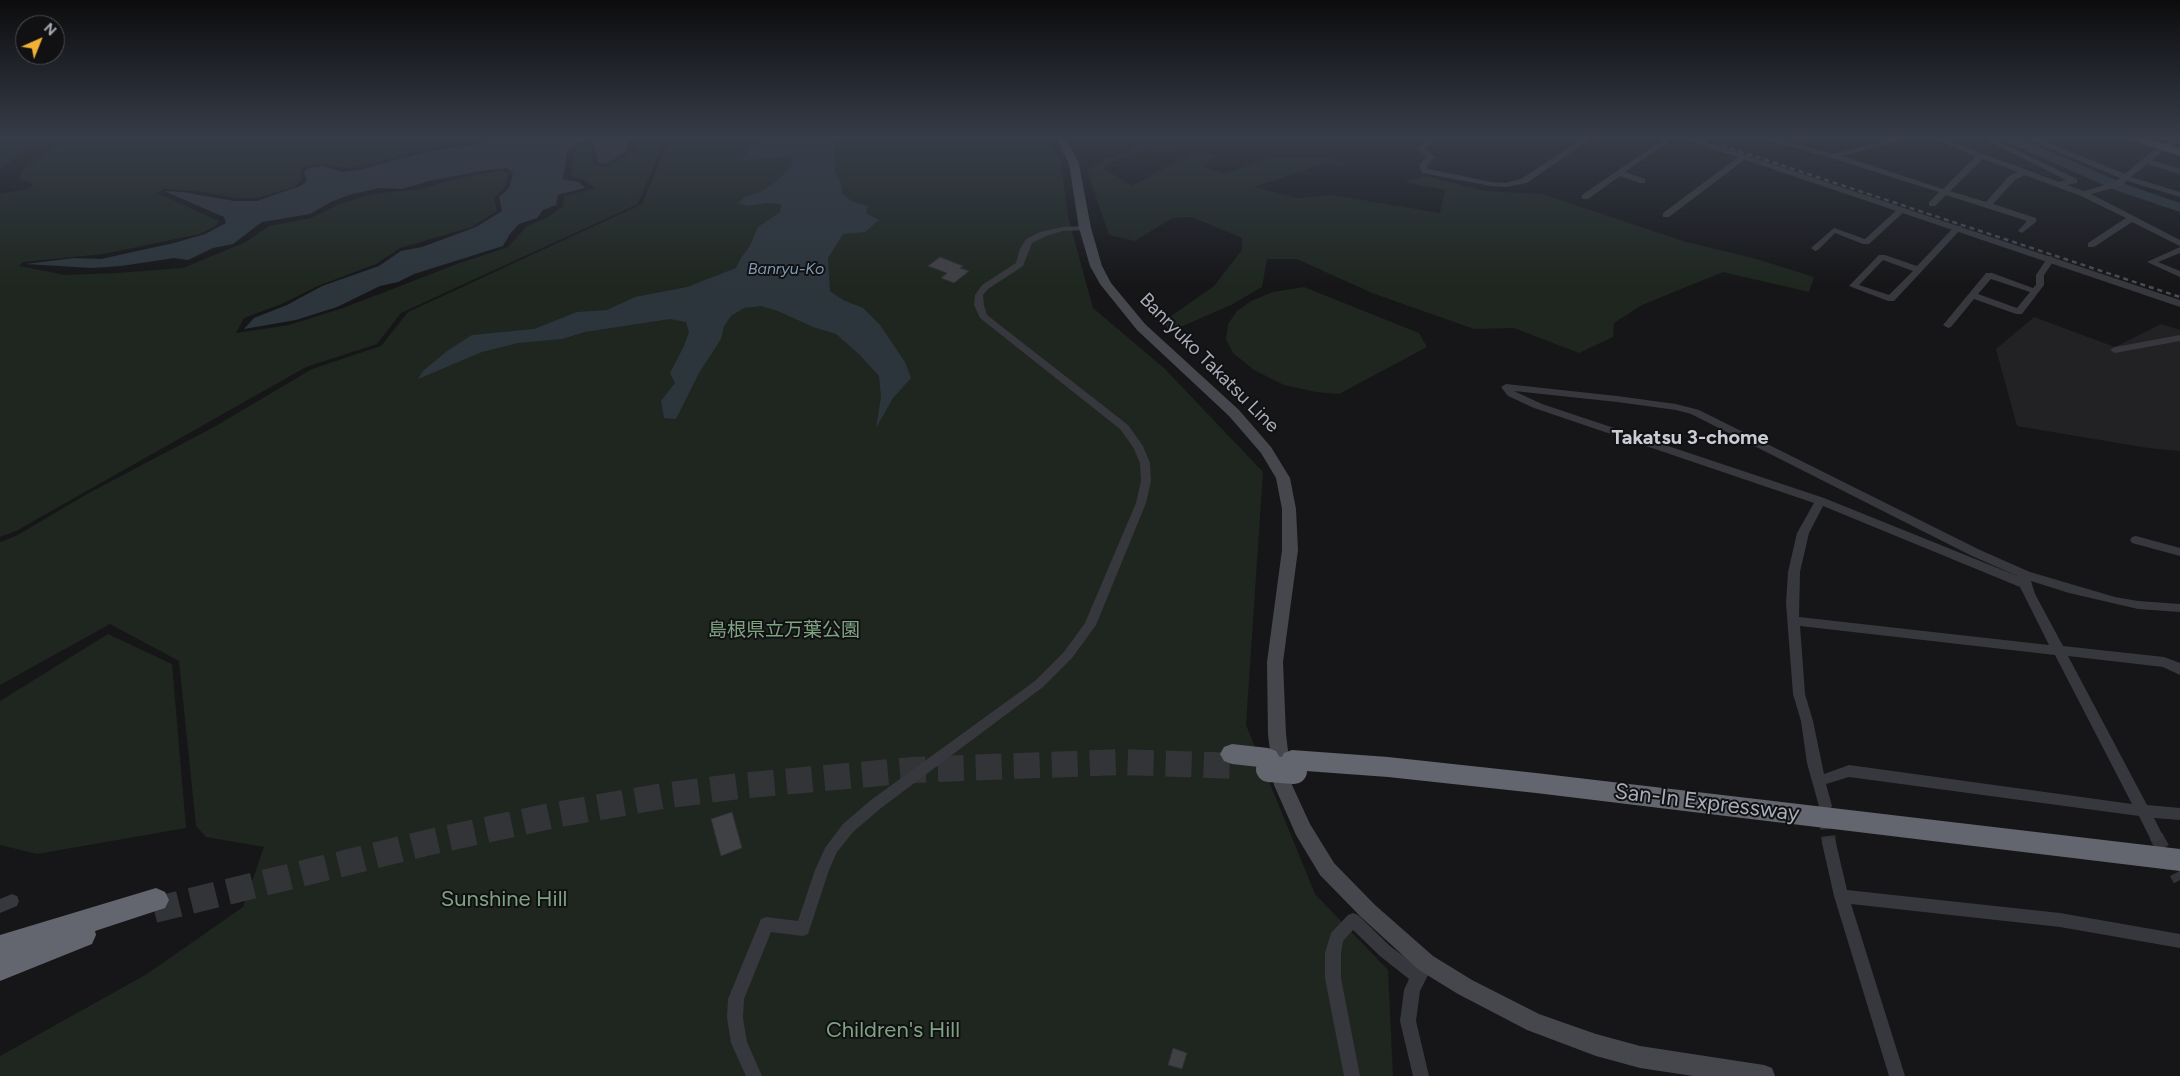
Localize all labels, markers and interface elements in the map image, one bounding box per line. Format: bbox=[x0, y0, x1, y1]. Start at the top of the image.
north arrow bbox=[15, 15, 65, 65]
text: N bbox=[40, 20, 60, 39]
water label: Banryu-Ko bbox=[748, 259, 824, 279]
street label: Banryuko Takatsu Line bbox=[1134, 288, 1284, 438]
district label: Takatsu 3-chome bbox=[1611, 426, 1769, 450]
park label: 島根県立万葉公園 bbox=[708, 619, 860, 641]
street label: San-In Expressway bbox=[1613, 779, 1801, 827]
park label: Sunshine Hill bbox=[441, 887, 567, 913]
park label: Children's Hill bbox=[826, 1018, 960, 1044]

